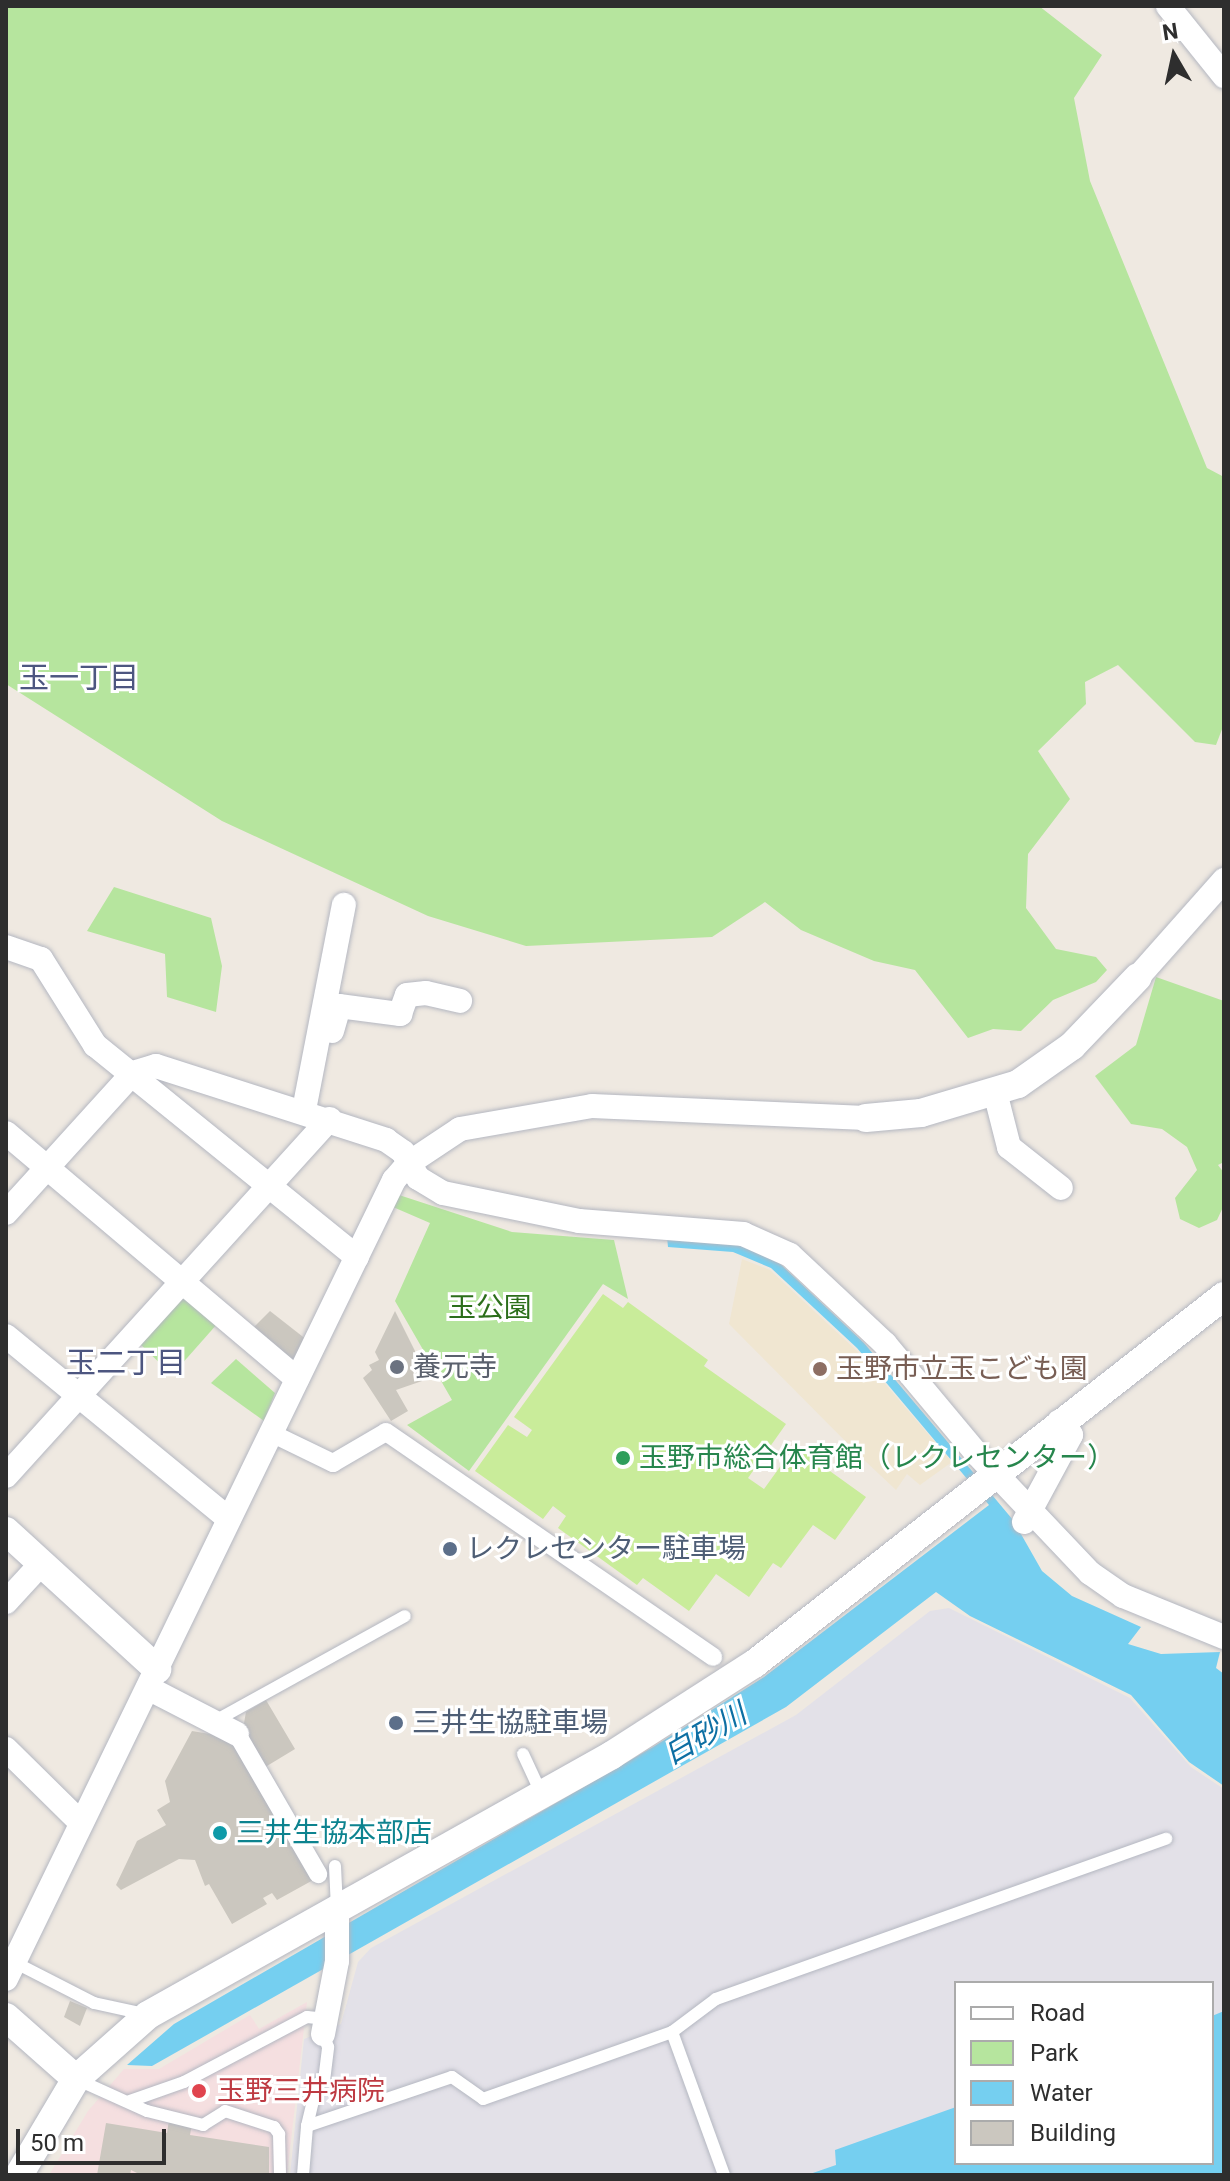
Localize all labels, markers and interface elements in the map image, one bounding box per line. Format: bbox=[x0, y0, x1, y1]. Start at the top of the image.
north arrow bbox=[1134, 16, 1214, 96]
text: N bbox=[1161, 18, 1180, 45]
district label: 玉一丁目 bbox=[19, 660, 139, 696]
park label: 玉公園 bbox=[448, 1291, 532, 1325]
district label: 玉二丁目 bbox=[66, 1345, 186, 1381]
place label: 養元寺 bbox=[413, 1350, 497, 1384]
place label: 玉野市立玉こども園 bbox=[836, 1352, 1088, 1386]
marker: 養元寺 bbox=[388, 1358, 406, 1376]
marker: 玉野市立玉こども園 bbox=[811, 1360, 829, 1378]
place label: 玉野市総合体育館（レクレセンター） bbox=[639, 1441, 1115, 1475]
marker: 玉野市総合体育館（レクレセンター） bbox=[614, 1449, 632, 1467]
place label: レクレセンター駐車場 bbox=[466, 1532, 746, 1566]
marker: レクレセンター駐車場 bbox=[441, 1540, 459, 1558]
water label: 白砂川 bbox=[657, 1696, 753, 1772]
place label: 三井生協駐車場 bbox=[412, 1706, 608, 1740]
marker: 三井生協駐車場 bbox=[387, 1714, 405, 1732]
place label: 三井生協本部店 bbox=[236, 1816, 432, 1850]
marker: 三井生協本部店 bbox=[211, 1824, 229, 1842]
legend bbox=[954, 1981, 1214, 2165]
text: Road bbox=[1030, 1999, 1085, 2027]
text: Park bbox=[1030, 2039, 1078, 2067]
place label: 玉野三井病院 bbox=[217, 2074, 385, 2108]
text: Water bbox=[1030, 2079, 1093, 2107]
marker: 玉野三井病院 bbox=[188, 2080, 210, 2102]
scale bar bbox=[20, 2113, 170, 2163]
text: Building bbox=[1030, 2119, 1116, 2147]
text: 50 m bbox=[30, 2129, 84, 2157]

